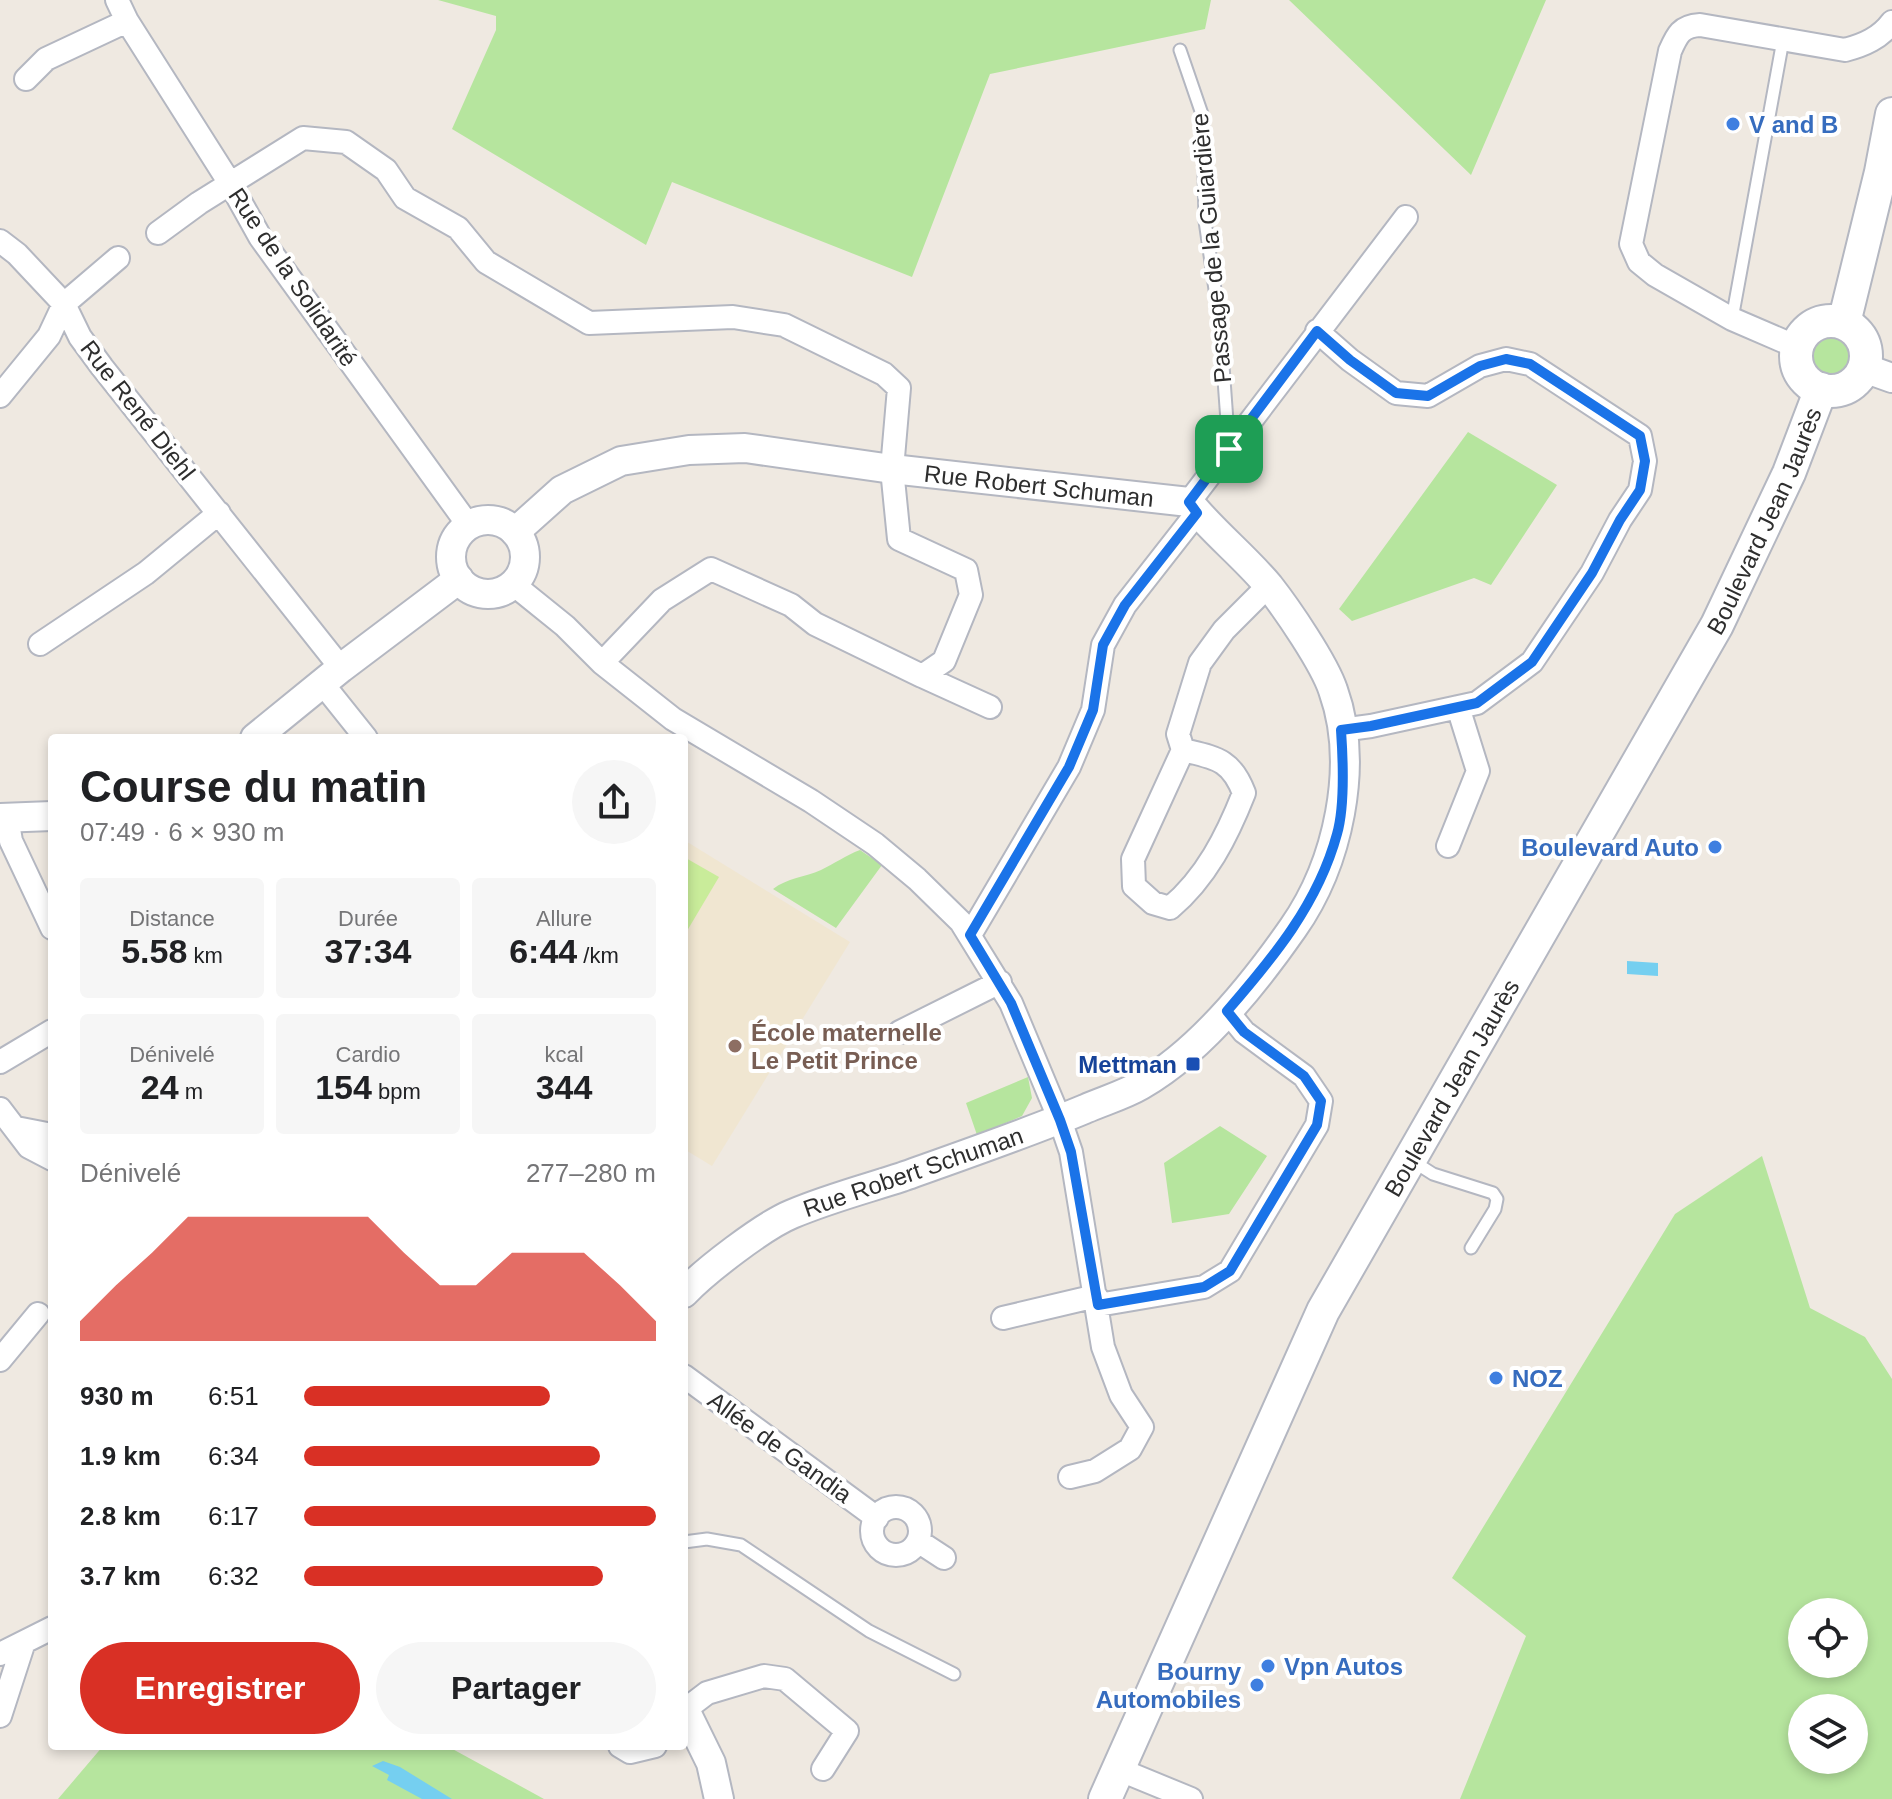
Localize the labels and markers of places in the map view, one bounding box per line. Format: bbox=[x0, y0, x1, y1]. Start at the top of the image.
place label: V and B bbox=[1749, 111, 1838, 138]
marker: V and B bbox=[1724, 115, 1742, 133]
pin bbox=[1195, 415, 1263, 483]
place label: Boulevard Auto bbox=[1521, 834, 1699, 861]
marker: Boulevard Auto bbox=[1706, 838, 1724, 856]
place label: École maternelle Le Petit Prince bbox=[751, 1019, 942, 1074]
marker: École maternelle Le Petit Prince bbox=[726, 1037, 744, 1055]
place label: Mettman bbox=[1078, 1051, 1177, 1078]
marker: Mettman bbox=[1184, 1055, 1202, 1073]
place label: NOZ bbox=[1512, 1365, 1563, 1392]
marker: NOZ bbox=[1487, 1369, 1505, 1387]
place label: Vpn Autos bbox=[1284, 1653, 1403, 1680]
marker: Vpn Autos bbox=[1259, 1657, 1277, 1675]
place label: Bourny Automobiles bbox=[1096, 1658, 1242, 1713]
marker: Bourny Automobiles bbox=[1248, 1676, 1266, 1694]

